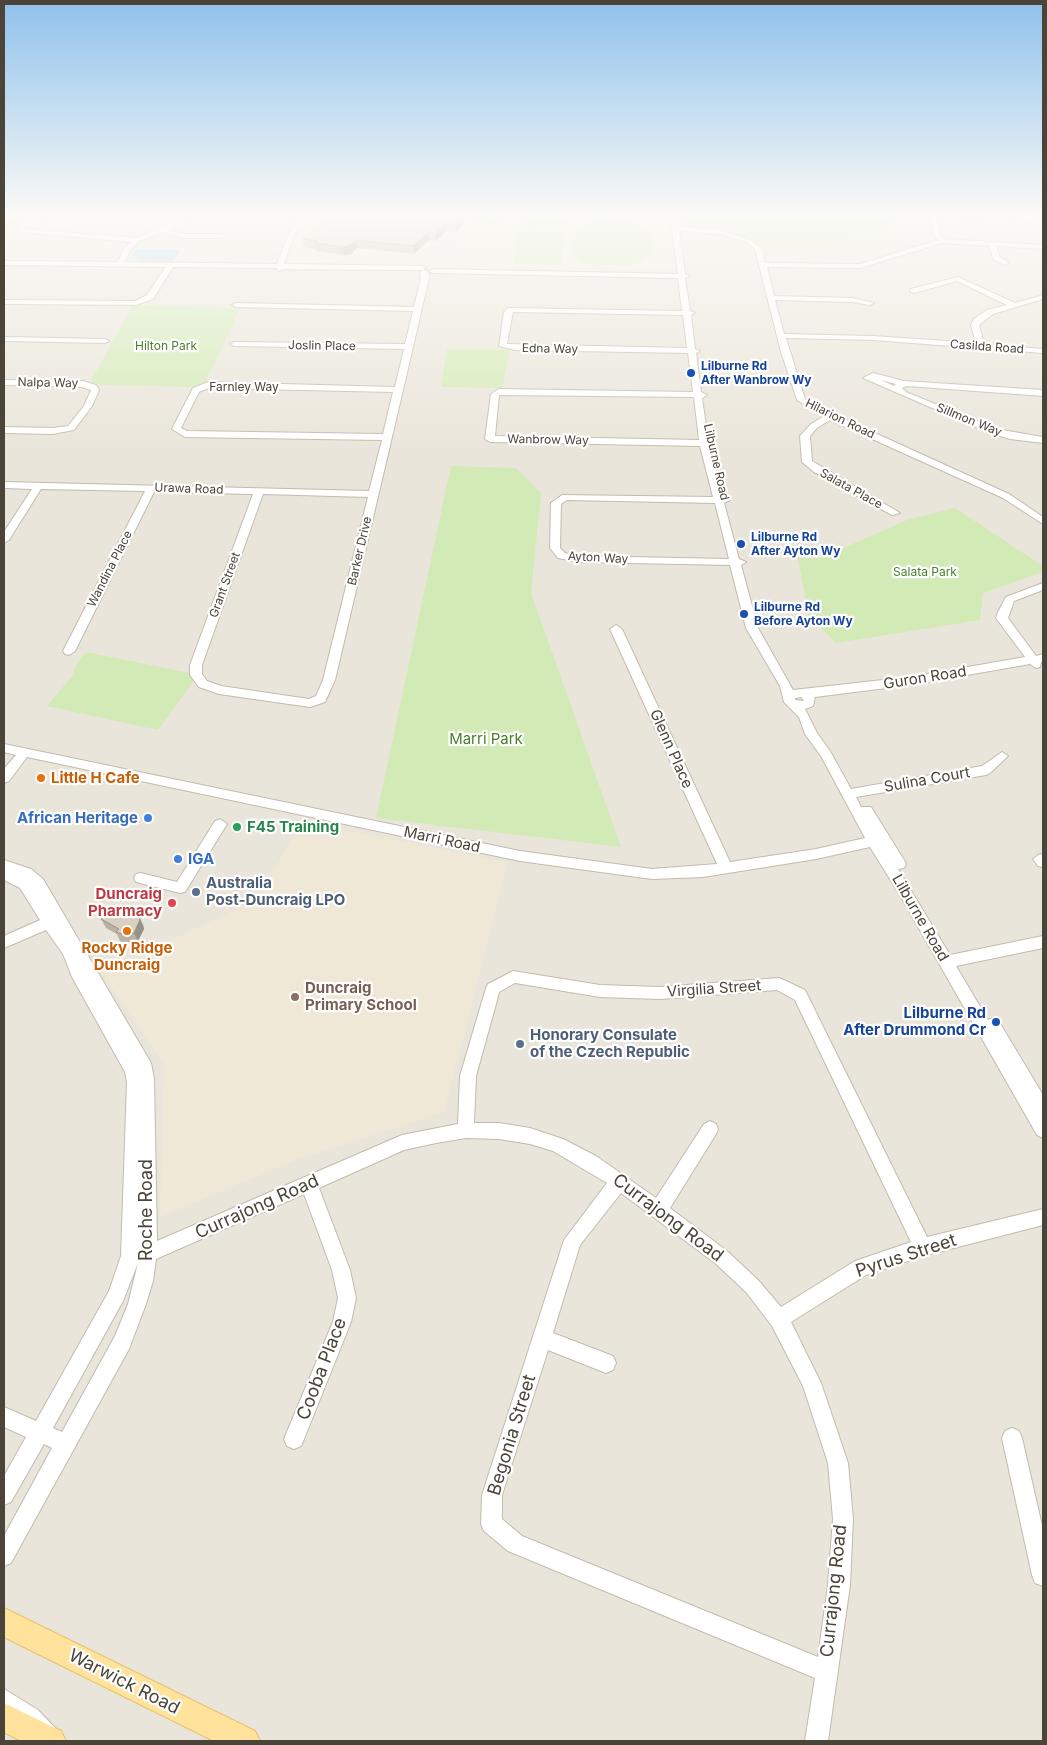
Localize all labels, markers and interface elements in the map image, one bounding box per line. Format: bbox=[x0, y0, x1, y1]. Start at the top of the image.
street label: Casilda Road bbox=[950, 337, 1024, 357]
street label: Joslin Place bbox=[288, 338, 356, 354]
park label: Hilton Park bbox=[135, 339, 197, 353]
street label: Edna Way bbox=[522, 341, 578, 357]
place label: Lilburne Rd After Wanbrow Wy bbox=[701, 359, 812, 387]
marker: Lilburne Rd After Wanbrow Wy bbox=[685, 367, 697, 379]
street label: Nalpa Way bbox=[17, 375, 79, 391]
street label: Farnley Way bbox=[209, 380, 279, 394]
street label: Hilarion Road bbox=[803, 396, 877, 442]
street label: Sillmon Way bbox=[934, 400, 1004, 440]
street label: Lilburne Road bbox=[700, 422, 732, 502]
street label: Wanbrow Way bbox=[507, 432, 589, 448]
street label: Salata Place bbox=[817, 466, 885, 512]
street label: Urawa Road bbox=[154, 481, 224, 497]
street label: Barker Drive bbox=[345, 515, 375, 587]
street label: Wandina Place bbox=[85, 528, 135, 610]
place label: Lilburne Rd After Ayton Wy bbox=[751, 530, 841, 558]
marker: Lilburne Rd After Ayton Wy bbox=[735, 538, 747, 550]
street label: Ayton Way bbox=[567, 549, 629, 567]
street label: Grant Street bbox=[207, 550, 243, 620]
park label: Salata Park bbox=[893, 565, 957, 579]
place label: Lilburne Rd Before Ayton Wy bbox=[754, 600, 853, 628]
marker: Lilburne Rd Before Ayton Wy bbox=[738, 608, 750, 620]
street label: Guron Road bbox=[882, 663, 968, 693]
street label: Glenn Place bbox=[646, 707, 696, 791]
park label: Marri Park bbox=[449, 730, 523, 748]
street label: Sulina Court bbox=[883, 764, 971, 796]
place label: Little H Cafe bbox=[51, 769, 140, 787]
marker: Little H Cafe bbox=[35, 772, 47, 784]
place label: African Heritage bbox=[17, 809, 138, 827]
marker: African Heritage bbox=[142, 812, 154, 824]
place label: F45 Training bbox=[247, 818, 339, 836]
marker: F45 Training bbox=[231, 821, 243, 833]
street label: Marri Road bbox=[402, 823, 482, 857]
place label: IGA bbox=[188, 850, 214, 868]
marker: IGA bbox=[172, 853, 184, 865]
street label: Lilburne Road bbox=[888, 871, 952, 965]
place label: Australia Post-Duncraig LPO bbox=[206, 874, 345, 909]
place label: Duncraig Pharmacy bbox=[88, 885, 162, 920]
marker: Australia Post-Duncraig LPO bbox=[190, 886, 202, 898]
marker: Duncraig Pharmacy bbox=[166, 897, 178, 909]
marker: Rocky Ridge Duncraig bbox=[121, 925, 133, 937]
place label: Rocky Ridge Duncraig bbox=[82, 939, 172, 974]
street label: Virgilia Street bbox=[666, 977, 762, 1001]
place label: Duncraig Primary School bbox=[305, 979, 417, 1014]
marker: Duncraig Primary School bbox=[289, 991, 301, 1003]
place label: Lilburne Rd After Drummond Cr bbox=[843, 1004, 986, 1039]
marker: Lilburne Rd After Drummond Cr bbox=[990, 1016, 1002, 1028]
place label: Honorary Consulate of the Czech Republic bbox=[530, 1026, 690, 1061]
marker: Honorary Consulate of the Czech Republic bbox=[514, 1038, 526, 1050]
street label: Roche Road bbox=[136, 1159, 158, 1261]
street label: Currajong Road bbox=[608, 1169, 728, 1267]
street label: Currajong Road bbox=[192, 1170, 322, 1244]
street label: Pyrus Street bbox=[853, 1230, 959, 1282]
street label: Cooba Place bbox=[293, 1315, 351, 1423]
street label: Begonia Street bbox=[483, 1372, 541, 1498]
street label: Currajong Road bbox=[816, 1524, 852, 1658]
street label: Warwick Road bbox=[65, 1645, 183, 1719]

